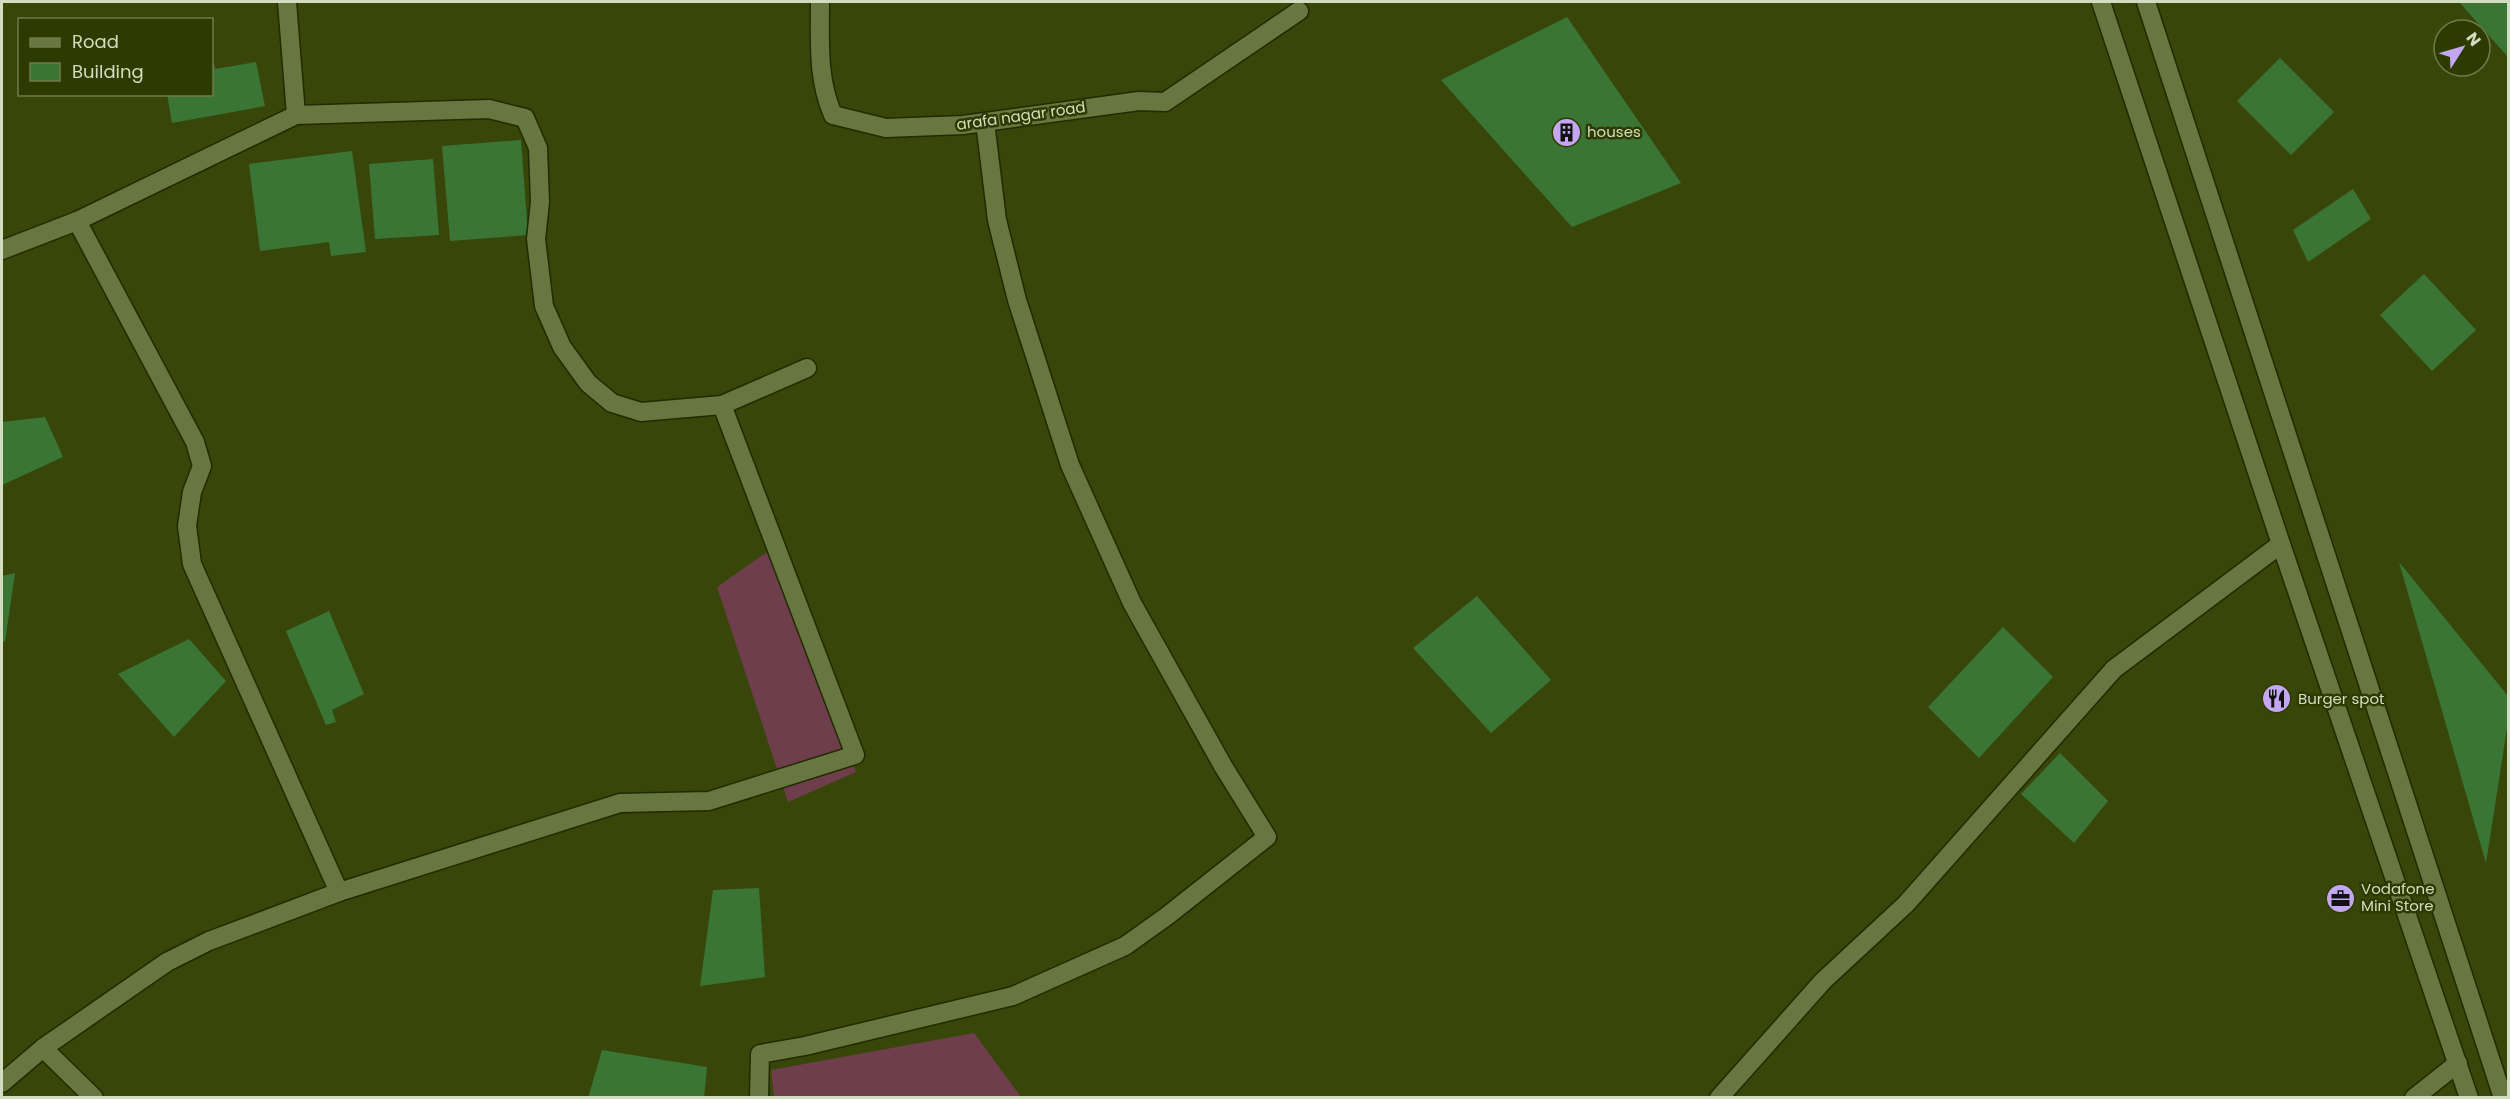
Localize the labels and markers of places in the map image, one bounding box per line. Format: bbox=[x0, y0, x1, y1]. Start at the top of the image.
building icon: houses bbox=[1550, 116, 1582, 148]
place label: houses bbox=[1587, 121, 1641, 142]
restaurant icon: Burger spot bbox=[2261, 683, 2293, 715]
place label: Burger spot bbox=[2298, 688, 2384, 709]
place label: Vodafone Mini Store bbox=[2361, 878, 2434, 916]
office icon: Vodafone Mini Store bbox=[2324, 882, 2356, 914]

